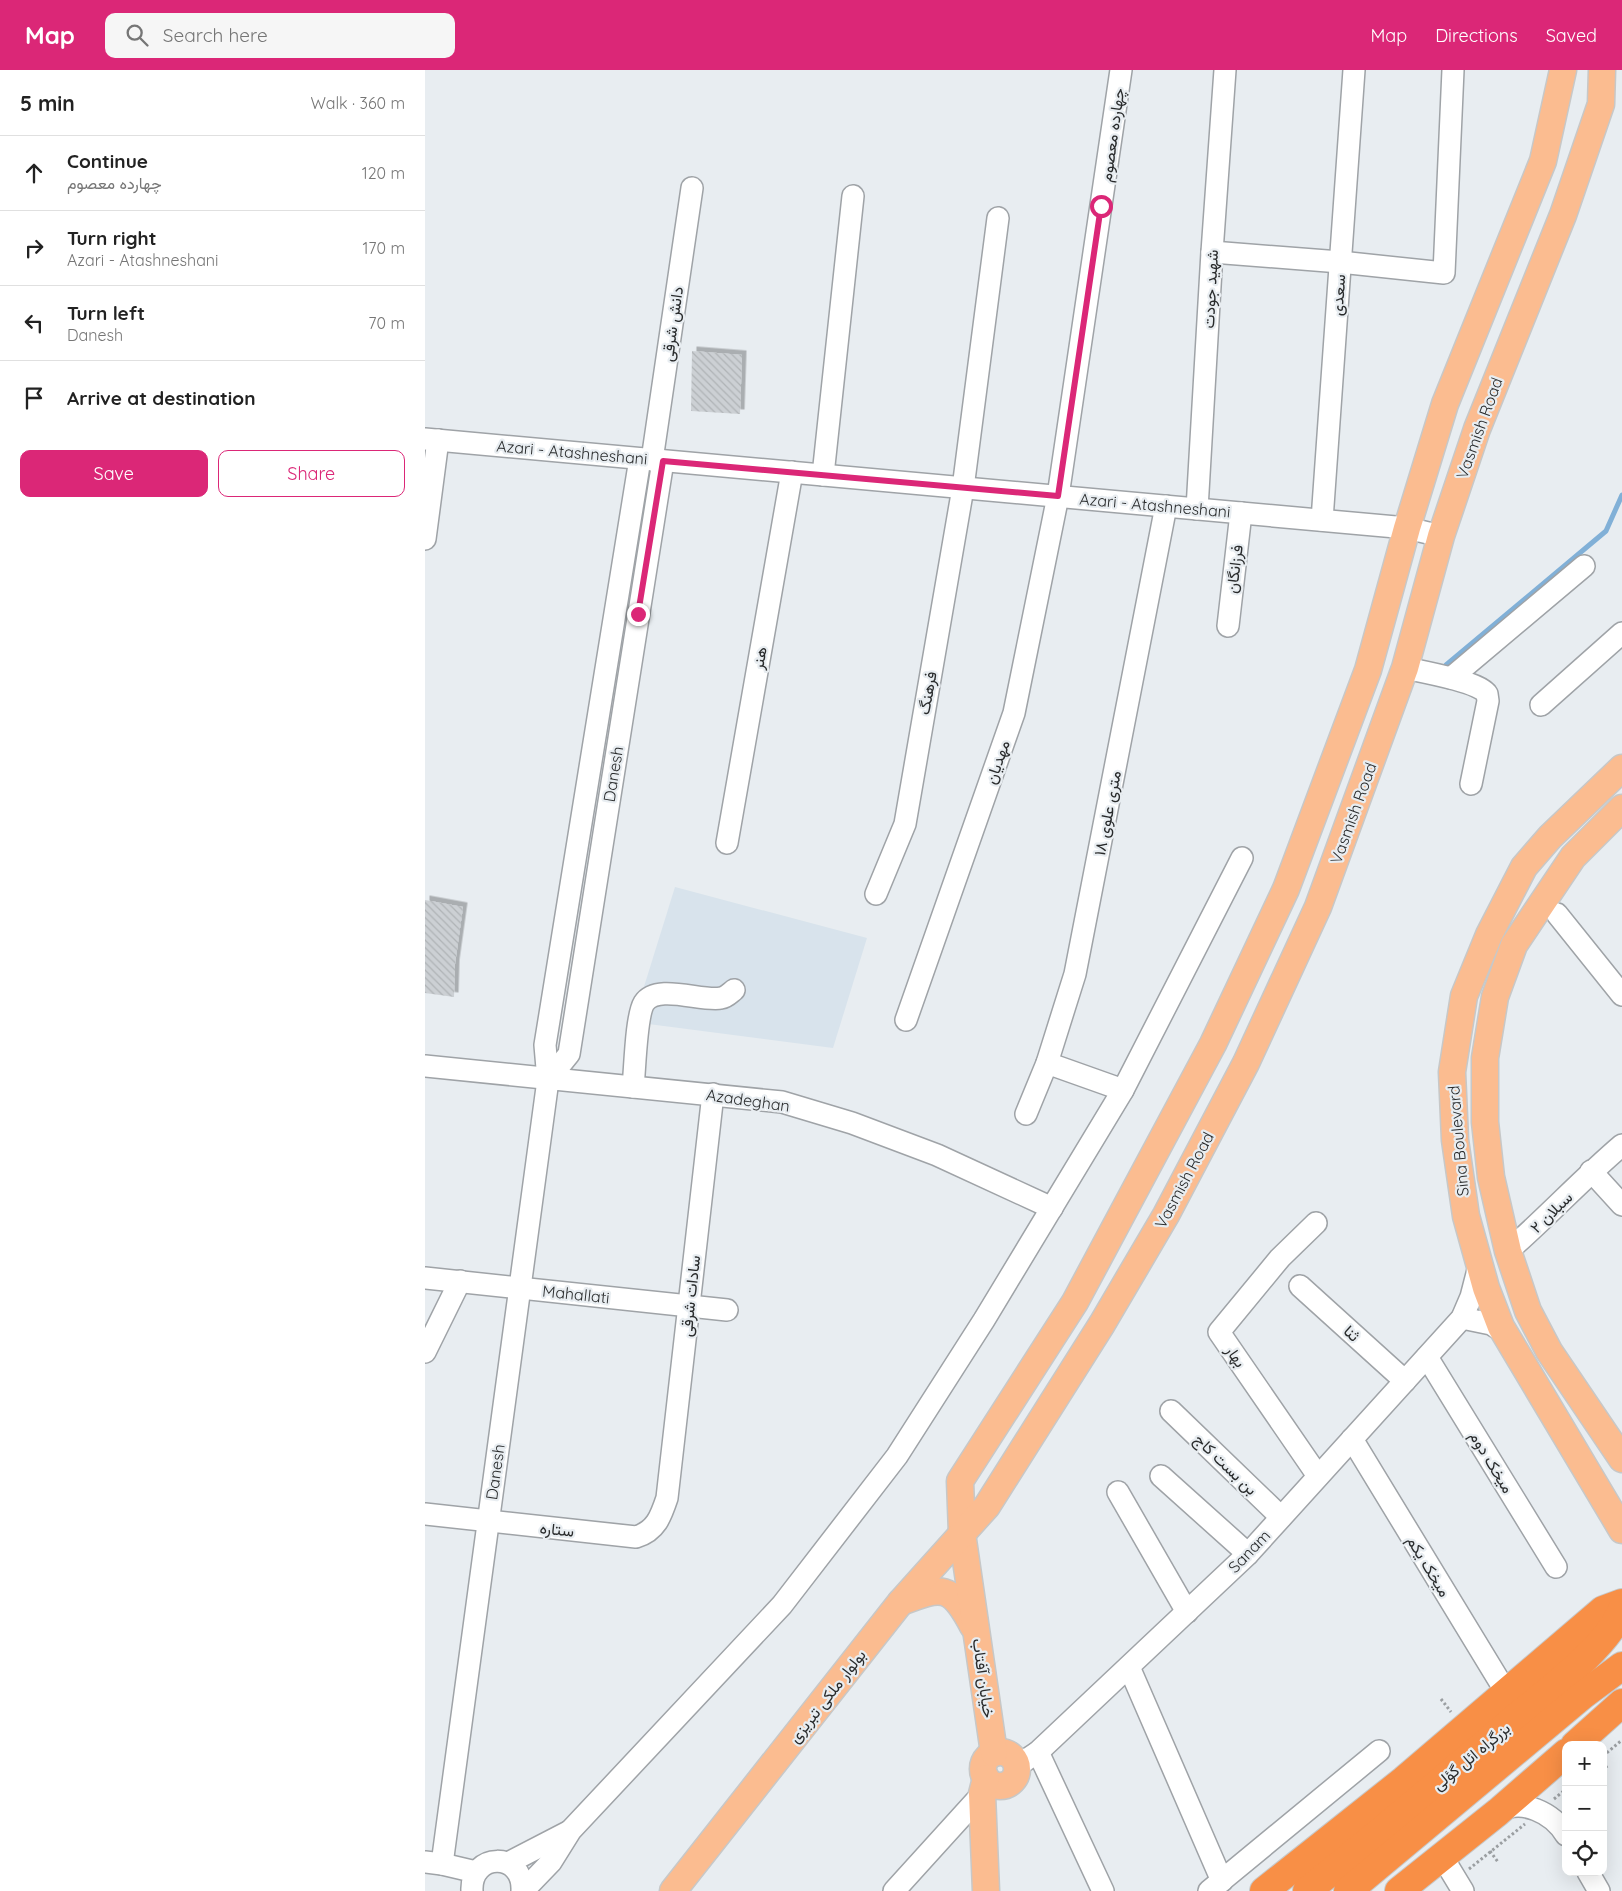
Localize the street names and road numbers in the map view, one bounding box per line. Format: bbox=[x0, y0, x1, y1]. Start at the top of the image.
street label: چهارده معصوم bbox=[1096, 86, 1131, 184]
street label: شهید جودت bbox=[1198, 249, 1223, 329]
street label: سعدی bbox=[1327, 274, 1350, 317]
street label: دانش شرقی bbox=[657, 285, 688, 363]
street label: Vasmish Road bbox=[1451, 375, 1507, 481]
street label: Azari - Atashneshani bbox=[496, 435, 648, 469]
street label: Azari - Atashneshani bbox=[1079, 488, 1231, 522]
street label: فرزانگان bbox=[1221, 543, 1248, 595]
street label: هنر bbox=[747, 645, 772, 672]
street label: فرهنگ bbox=[913, 670, 942, 716]
street label: مهدیان bbox=[980, 737, 1015, 787]
street label: Danesh bbox=[599, 745, 627, 803]
street label: Vasmish Road bbox=[1325, 760, 1381, 866]
street label: ۱۸ متری علوی bbox=[1089, 769, 1126, 857]
street label: Azadeghan bbox=[705, 1084, 791, 1116]
street label: Sina Boulevard bbox=[1443, 1085, 1473, 1197]
street label: Vasmish Road bbox=[1150, 1128, 1218, 1232]
street label: سبلان ۲ bbox=[1526, 1187, 1576, 1237]
street label: سادات شرقی bbox=[676, 1254, 705, 1338]
street label: Mahallati bbox=[541, 1281, 611, 1307]
street label: ثنا bbox=[1340, 1321, 1364, 1345]
street label: بهار bbox=[1220, 1340, 1251, 1371]
street label: میخک دوم bbox=[1465, 1427, 1518, 1497]
street label: بن بست کاج bbox=[1189, 1429, 1262, 1500]
street label: Danesh bbox=[481, 1443, 509, 1501]
street label: ستاره bbox=[539, 1517, 575, 1542]
street label: Sanam bbox=[1224, 1525, 1274, 1577]
street label: میخک یکم bbox=[1402, 1532, 1455, 1601]
street label: خیابان آفتاب bbox=[969, 1637, 1000, 1719]
street label: بولوار ملکی تبریزی bbox=[784, 1645, 871, 1747]
street label: بزرگراه ائل گؤلی bbox=[1428, 1718, 1515, 1795]

